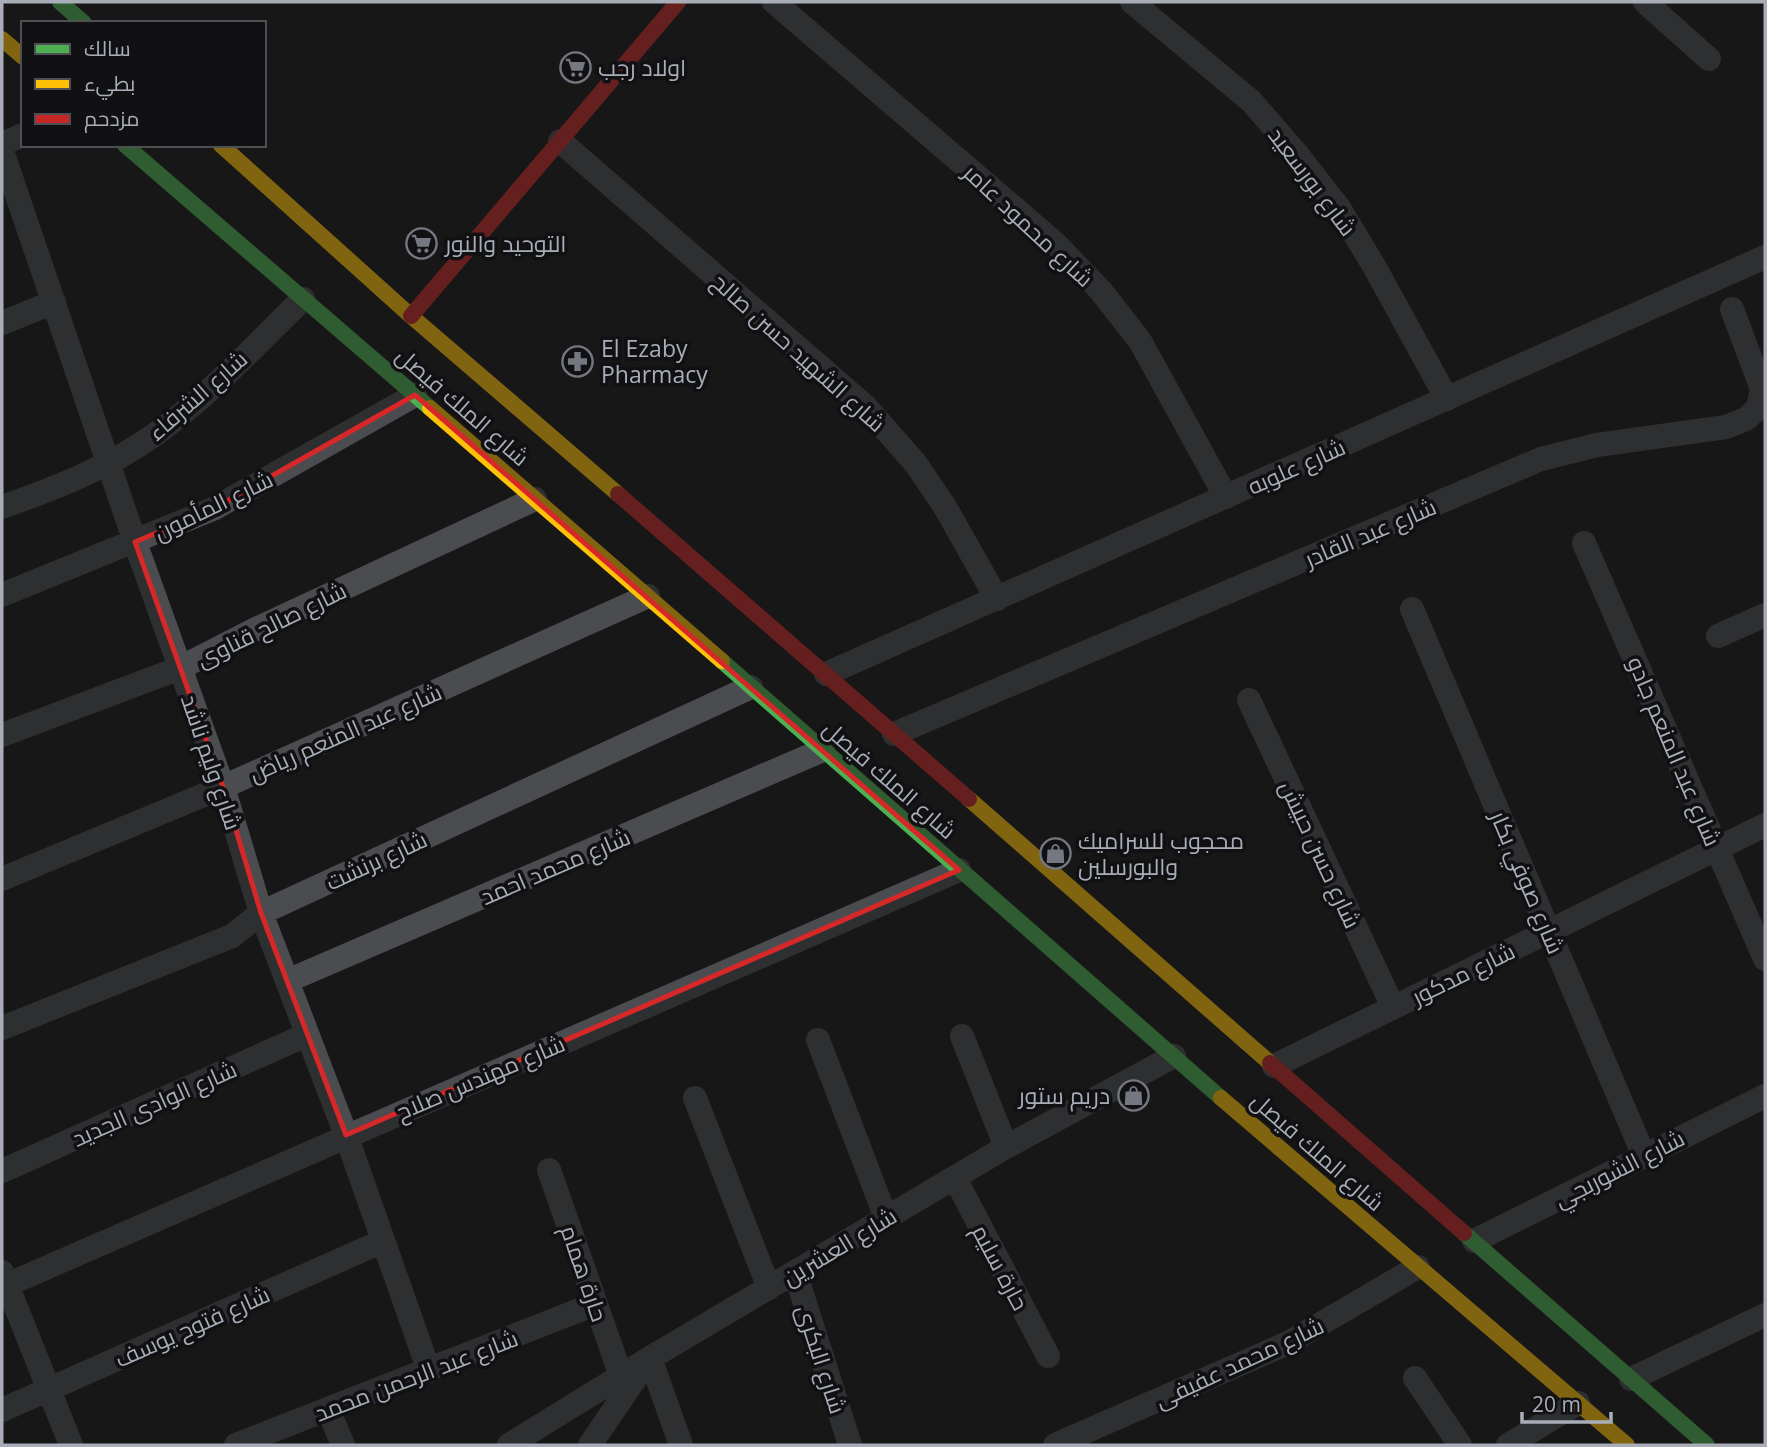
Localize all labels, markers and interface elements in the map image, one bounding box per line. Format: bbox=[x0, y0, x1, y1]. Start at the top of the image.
legend bbox=[21, 21, 266, 147]
text: سالك bbox=[84, 34, 131, 62]
supermarket icon: اولاد رجب bbox=[558, 50, 592, 84]
place label: اولاد رجب bbox=[598, 51, 686, 83]
text: بطيء bbox=[84, 69, 135, 100]
text: مزدحم bbox=[84, 104, 139, 133]
street label: شارع بورسعيد bbox=[1261, 120, 1365, 243]
street label: شارع محمود عامر bbox=[955, 155, 1101, 294]
supermarket icon: التوحيد والنور bbox=[405, 226, 439, 260]
place label: التوحيد والنور bbox=[443, 227, 567, 259]
street label: شارع الشهيد حسن صالح bbox=[705, 265, 893, 439]
place label: El Ezaby Pharmacy bbox=[601, 332, 708, 390]
street label: شارع الملك فيصل bbox=[389, 339, 536, 474]
street label: شارع الشرفاء bbox=[140, 343, 254, 448]
pharmacy icon: El Ezaby Pharmacy bbox=[561, 344, 595, 378]
street label: شارع علوبه bbox=[1242, 430, 1350, 503]
street label: شارع المأمون bbox=[148, 462, 278, 548]
street label: شارع عبد القادر bbox=[1297, 490, 1441, 576]
street label: شارع صالح قناوى bbox=[190, 574, 352, 675]
street label: شارع عبد المنعم جادو bbox=[1620, 651, 1729, 851]
street label: شارع عبد المنعم رياض bbox=[244, 675, 447, 790]
street label: شارع وليم ناشد bbox=[173, 690, 250, 834]
street label: شارع الملك فيصل bbox=[816, 712, 963, 847]
street label: شارع حسن حبيش bbox=[1272, 775, 1369, 934]
street label: شارع صوفي بكار bbox=[1480, 804, 1573, 960]
street label: شارع محمد احمد bbox=[475, 820, 635, 913]
street label: شارع برنشت bbox=[320, 823, 432, 898]
place label: محجوب للسراميك والبورسلين bbox=[1078, 824, 1244, 882]
shop icon: محجوب للسراميك والبورسلين bbox=[1038, 836, 1072, 870]
street label: شارع مدكور bbox=[1404, 934, 1520, 1014]
street label: شارع مهندس صلاح bbox=[390, 1027, 570, 1128]
street label: شارع الوادى الجديد bbox=[66, 1052, 242, 1155]
shop icon: دريم ستور bbox=[1116, 1078, 1150, 1112]
place label: دريم ستور bbox=[1017, 1079, 1110, 1112]
street label: شارع الملك فيصل bbox=[1244, 1084, 1391, 1219]
street label: شارع الشوربجي bbox=[1548, 1121, 1691, 1217]
street label: شارع العشرين bbox=[776, 1199, 903, 1294]
street label: حارة سليم bbox=[964, 1218, 1037, 1316]
street label: حارة همام bbox=[553, 1221, 616, 1326]
street label: شارع فتوح يوسف bbox=[109, 1278, 275, 1375]
street label: شارع البكرى bbox=[788, 1301, 855, 1418]
street label: شارع محمد عفيفى bbox=[1149, 1309, 1329, 1416]
street label: شارع عبد الرحمن محمد bbox=[310, 1321, 523, 1429]
scale bar bbox=[1522, 1380, 1611, 1424]
text: 20 m bbox=[1532, 1390, 1581, 1418]

